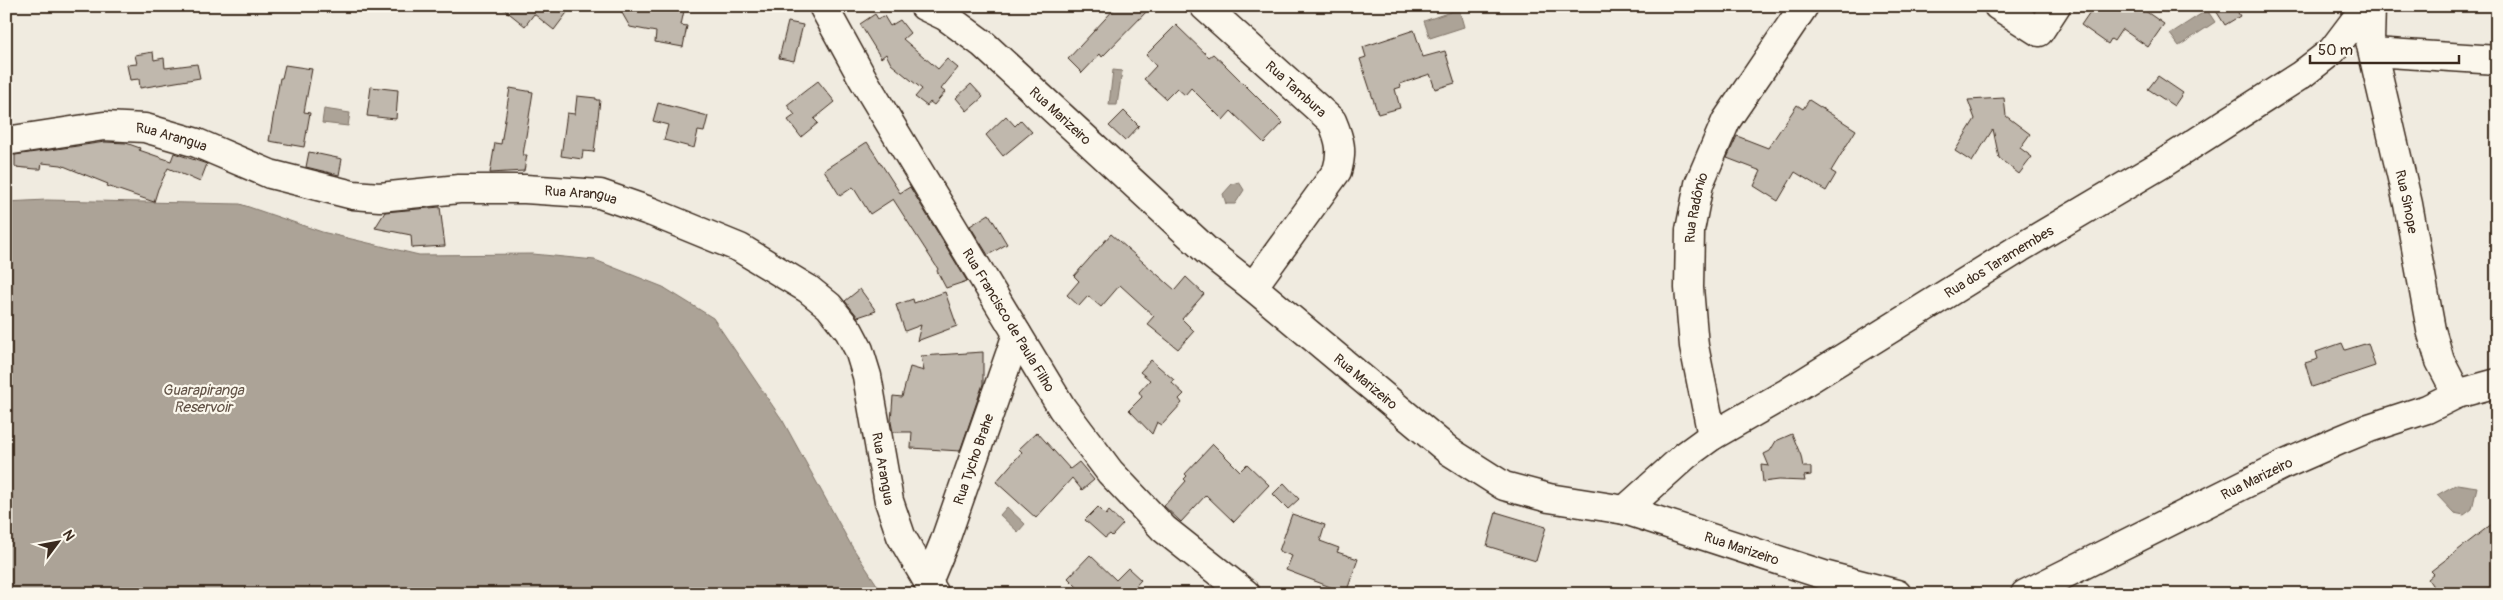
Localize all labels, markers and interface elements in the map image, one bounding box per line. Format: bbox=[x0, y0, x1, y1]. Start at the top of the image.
scale bar bbox=[2310, 32, 2459, 64]
text: 50 m bbox=[2318, 41, 2353, 60]
street label: Rua Tambura bbox=[1262, 57, 1330, 121]
street label: Rua Marizeiro bbox=[1026, 83, 1095, 149]
street label: Rua Arangua bbox=[136, 119, 210, 155]
street label: Rua Sinope bbox=[2392, 168, 2422, 235]
street label: Rua Radônio bbox=[1681, 169, 1712, 243]
street label: Rua Arangua bbox=[544, 182, 620, 208]
street label: Rua dos Taramembes bbox=[1941, 221, 2057, 302]
street label: Rua Francisco de Paula Filho bbox=[959, 245, 1059, 395]
street label: Rua Marizeiro bbox=[1331, 350, 1401, 413]
water label: Guarapiranga Reservoir bbox=[162, 381, 245, 417]
street label: Rua Tycho Brahe bbox=[950, 411, 997, 507]
street label: Rua Arangua bbox=[869, 431, 898, 507]
street label: Rua Marizeiro bbox=[2218, 453, 2295, 503]
north arrow bbox=[32, 518, 82, 568]
text: N bbox=[59, 527, 78, 544]
street label: Rua Marizeiro bbox=[1702, 528, 1782, 568]

